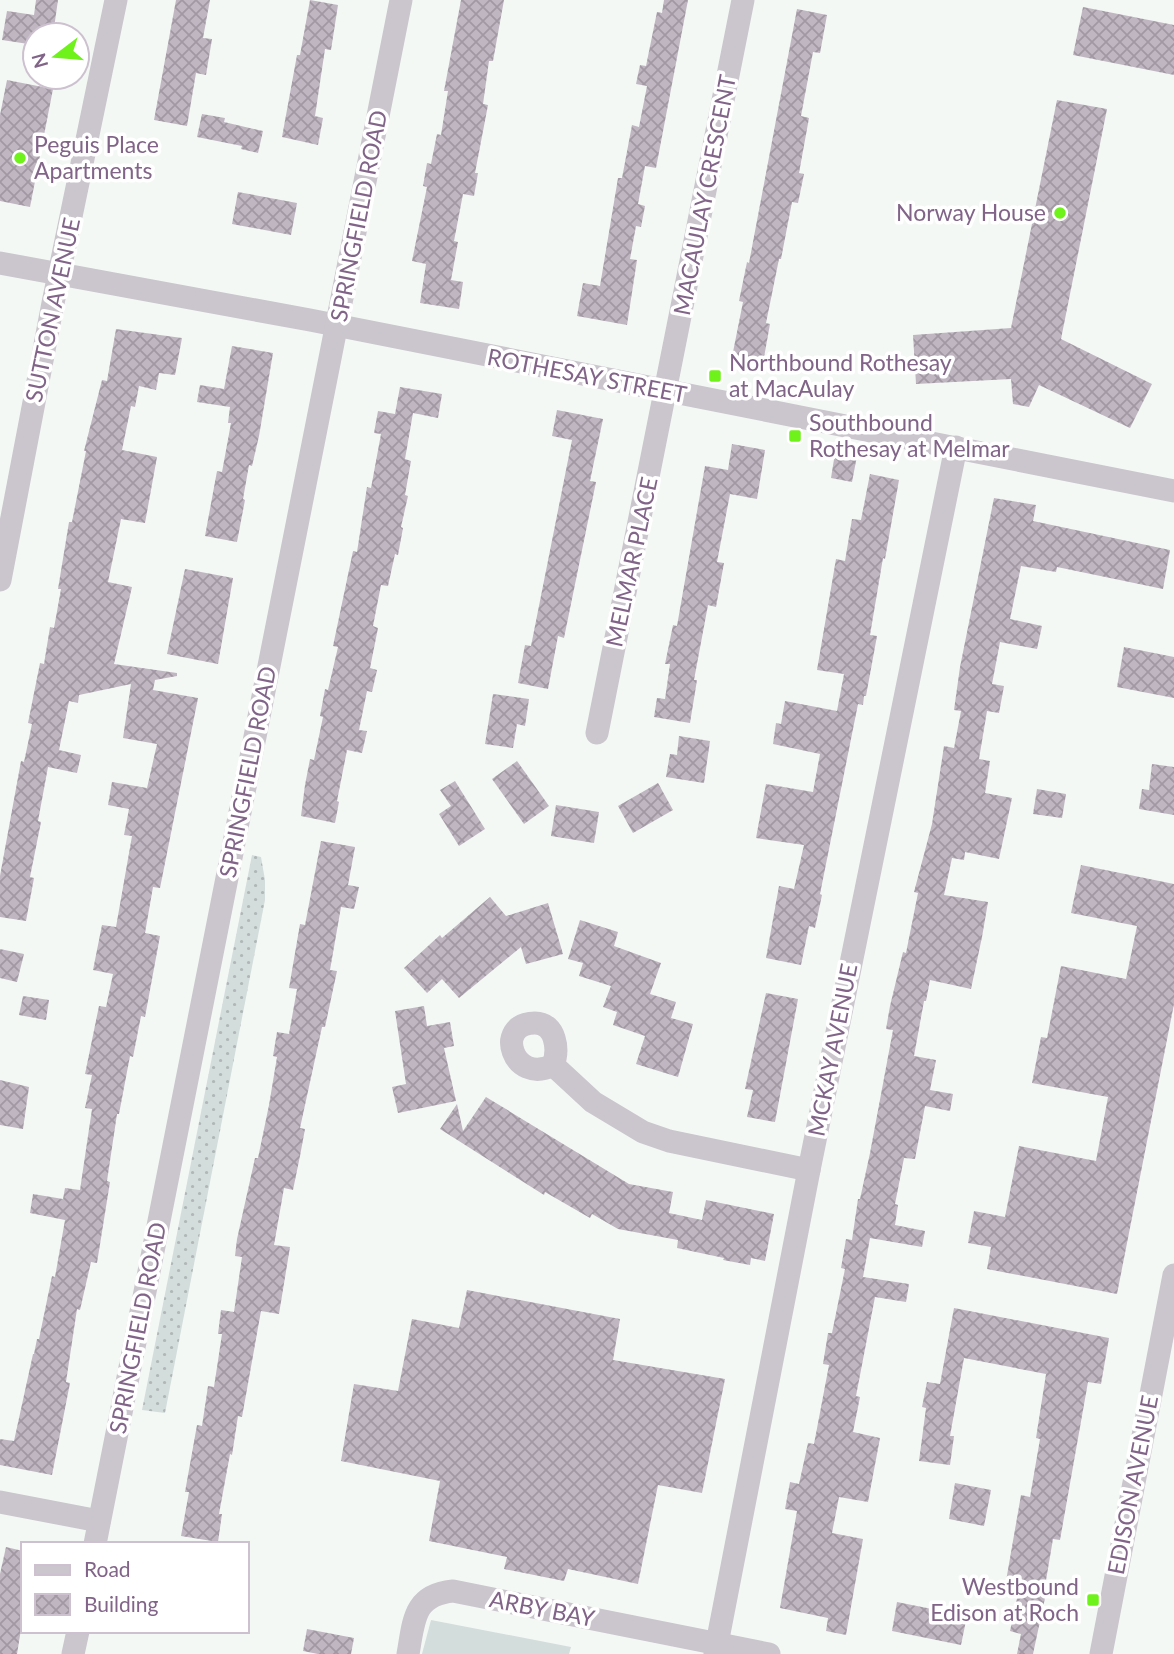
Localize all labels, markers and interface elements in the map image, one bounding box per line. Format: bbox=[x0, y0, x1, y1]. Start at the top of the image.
north arrow bbox=[21, 21, 91, 91]
text: N bbox=[26, 51, 52, 71]
street label: MACAULAY CRESCENT bbox=[667, 72, 741, 317]
street label: SPRINGFIELD ROAD bbox=[324, 108, 392, 324]
place label: Peguis Place Apartments bbox=[34, 130, 159, 184]
marker: Peguis Place Apartments bbox=[12, 150, 28, 166]
place label: Norway House bbox=[896, 198, 1046, 226]
marker: Norway House bbox=[1052, 205, 1068, 221]
street label: SUTTON AVENUE bbox=[19, 215, 85, 405]
street label: ROTHESAY STREET bbox=[485, 342, 690, 408]
place label: Northbound Rothesay at MacAulay bbox=[729, 348, 952, 402]
marker: Northbound Rothesay at MacAulay bbox=[707, 368, 723, 384]
place label: Southbound Rothesay at Melmar bbox=[809, 408, 1010, 462]
marker: Southbound Rothesay at Melmar bbox=[787, 428, 803, 444]
street label: MELMAR PLACE bbox=[599, 474, 663, 649]
street label: SPRINGFIELD ROAD bbox=[213, 664, 281, 880]
street label: MCKAY AVENUE bbox=[802, 961, 862, 1139]
street label: SPRINGFIELD ROAD bbox=[103, 1220, 171, 1436]
street label: EDISON AVENUE bbox=[1101, 1393, 1163, 1577]
legend bbox=[21, 1542, 248, 1633]
text: Road bbox=[84, 1556, 131, 1581]
place label: Westbound Edison at Roch bbox=[930, 1572, 1079, 1626]
street label: ARBY BAY bbox=[487, 1584, 598, 1632]
text: Building bbox=[84, 1591, 159, 1616]
marker: Westbound Edison at Roch bbox=[1085, 1592, 1101, 1608]

